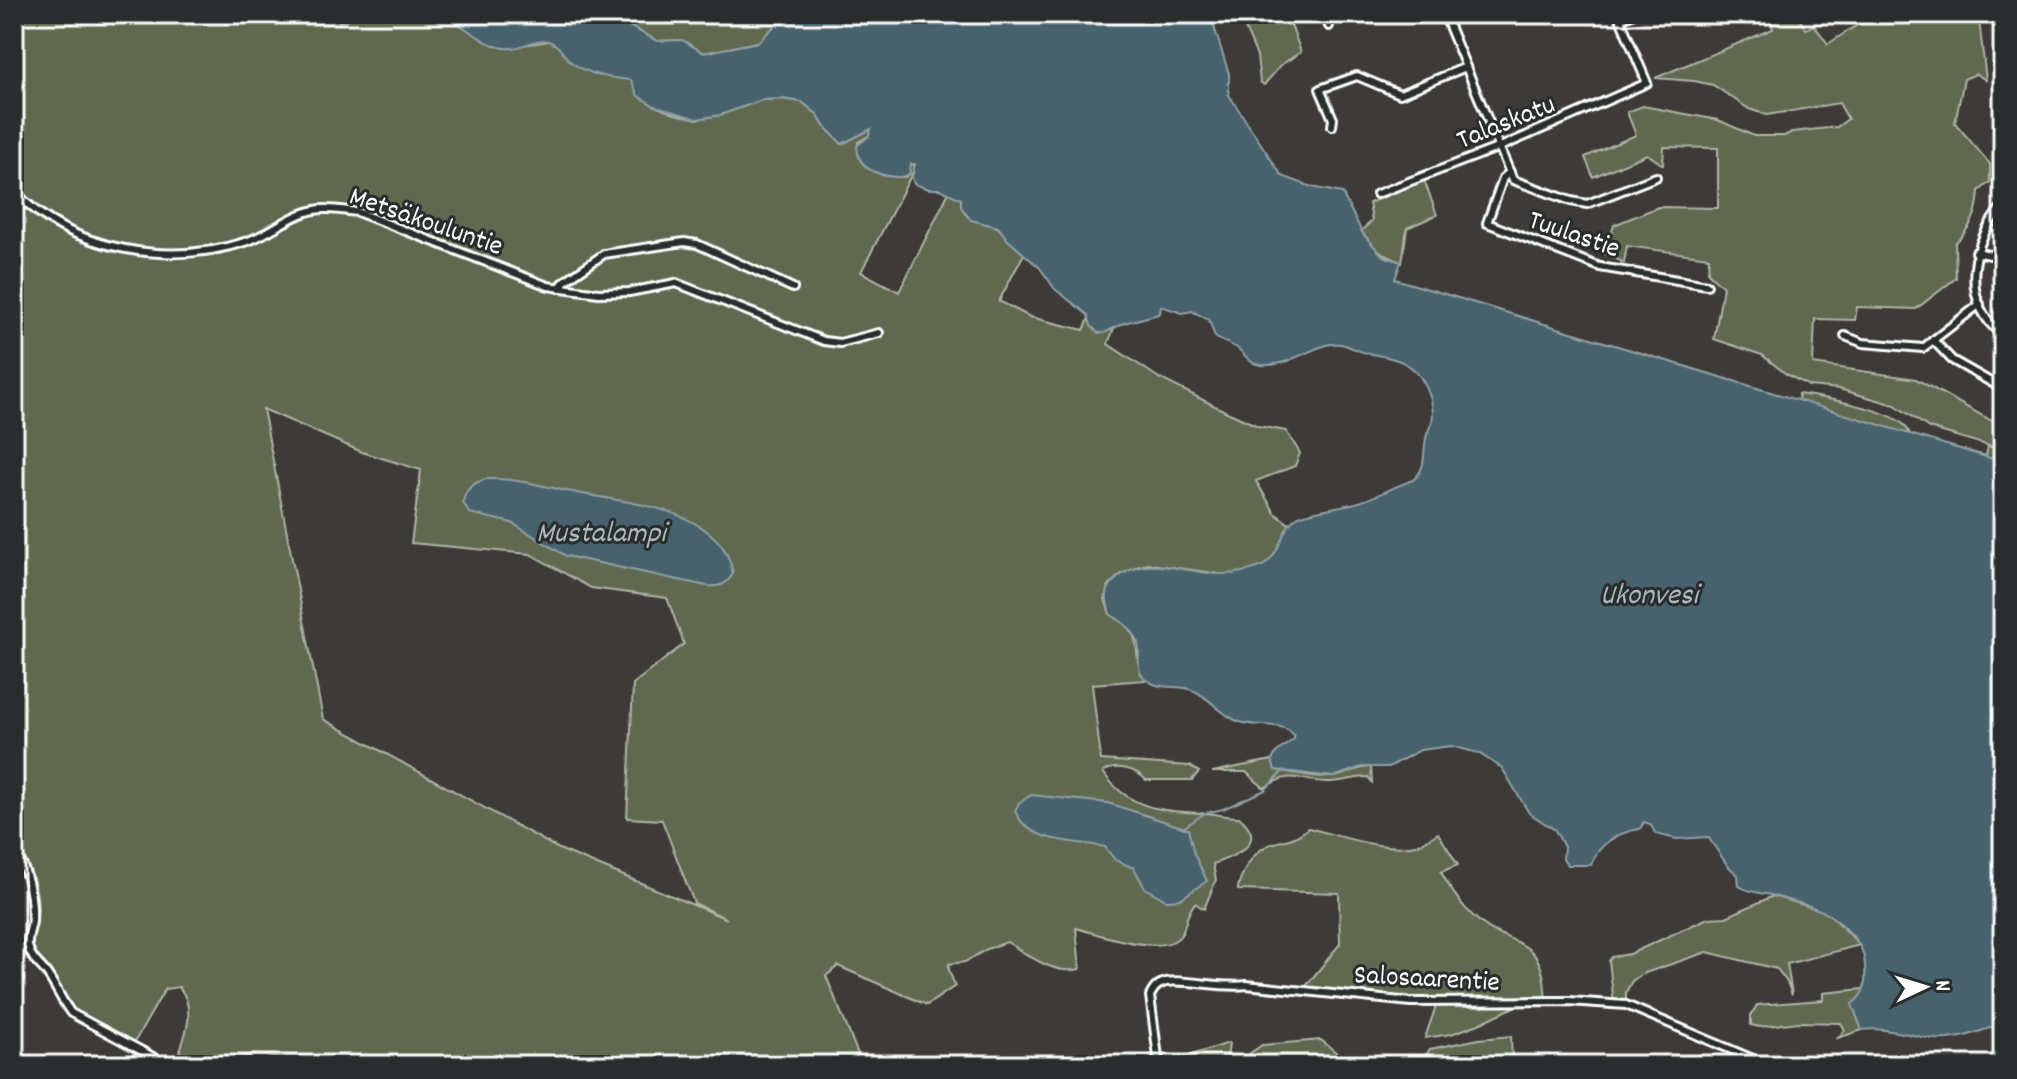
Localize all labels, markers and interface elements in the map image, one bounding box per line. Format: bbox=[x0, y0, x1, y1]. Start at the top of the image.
street label: Talaskatu bbox=[1452, 87, 1562, 162]
street label: Metsäkouluntie bbox=[343, 179, 508, 269]
street label: Tuulastie bbox=[1522, 202, 1625, 271]
water label: Mustalampi bbox=[536, 514, 670, 557]
water label: Ukonvesi bbox=[1600, 576, 1702, 619]
north arrow bbox=[1885, 947, 1965, 1027]
street label: Salosaarentie bbox=[1353, 957, 1501, 1005]
text: N bbox=[1926, 979, 1957, 992]

